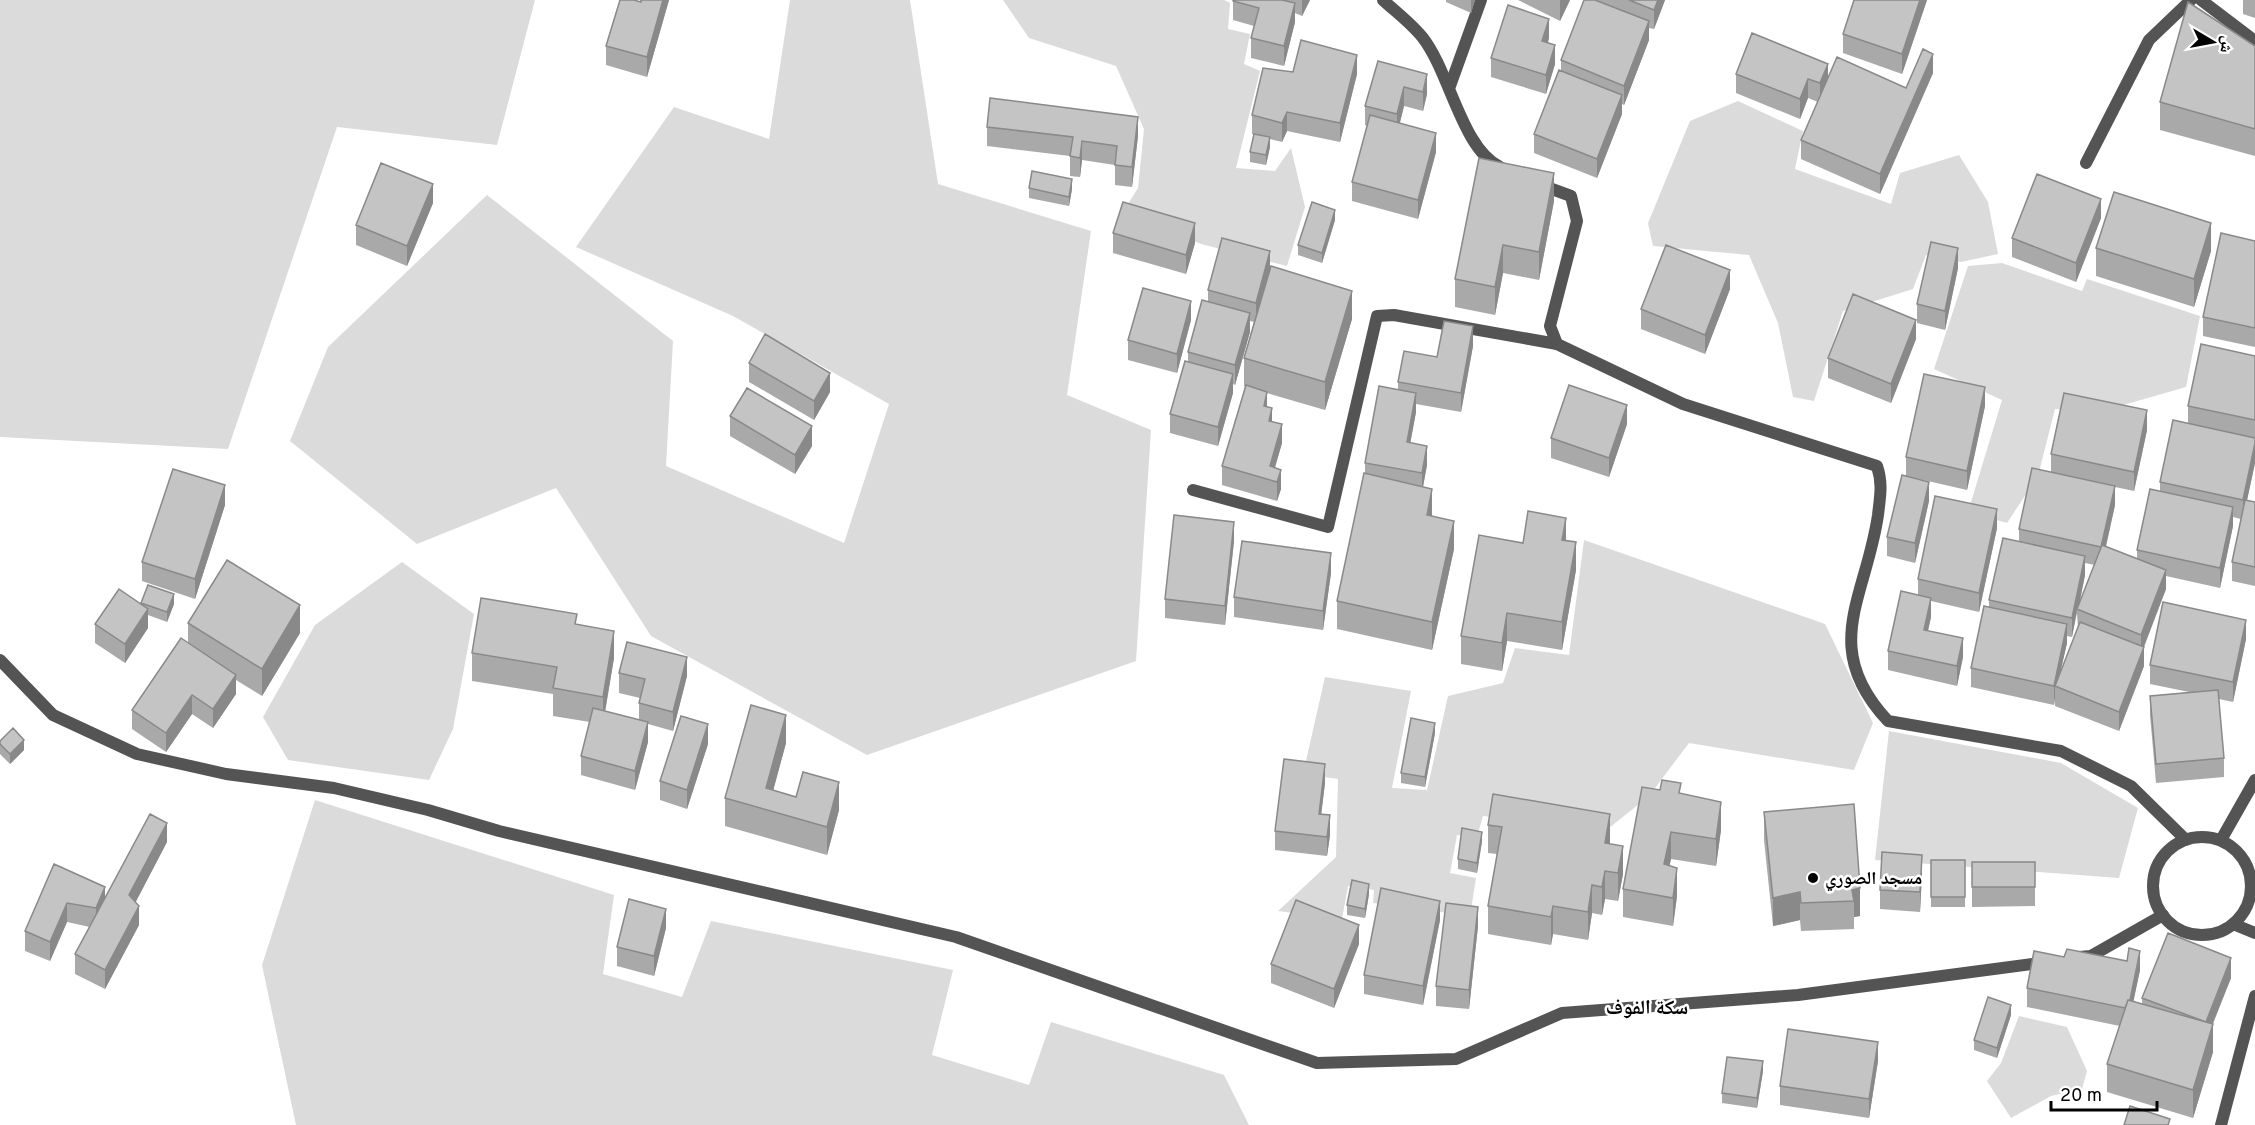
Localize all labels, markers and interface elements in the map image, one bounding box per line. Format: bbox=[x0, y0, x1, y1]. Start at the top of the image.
north arrow bbox=[2183, 12, 2243, 72]
text: ش bbox=[2214, 34, 2237, 54]
place label: مسجد الصوري bbox=[1825, 868, 1922, 892]
marker: مسجد الصوري bbox=[1806, 871, 1820, 885]
district label: سكة الفوف bbox=[1606, 996, 1688, 1022]
scale bar bbox=[2051, 1074, 2158, 1112]
text: 20 m bbox=[2060, 1085, 2102, 1108]

